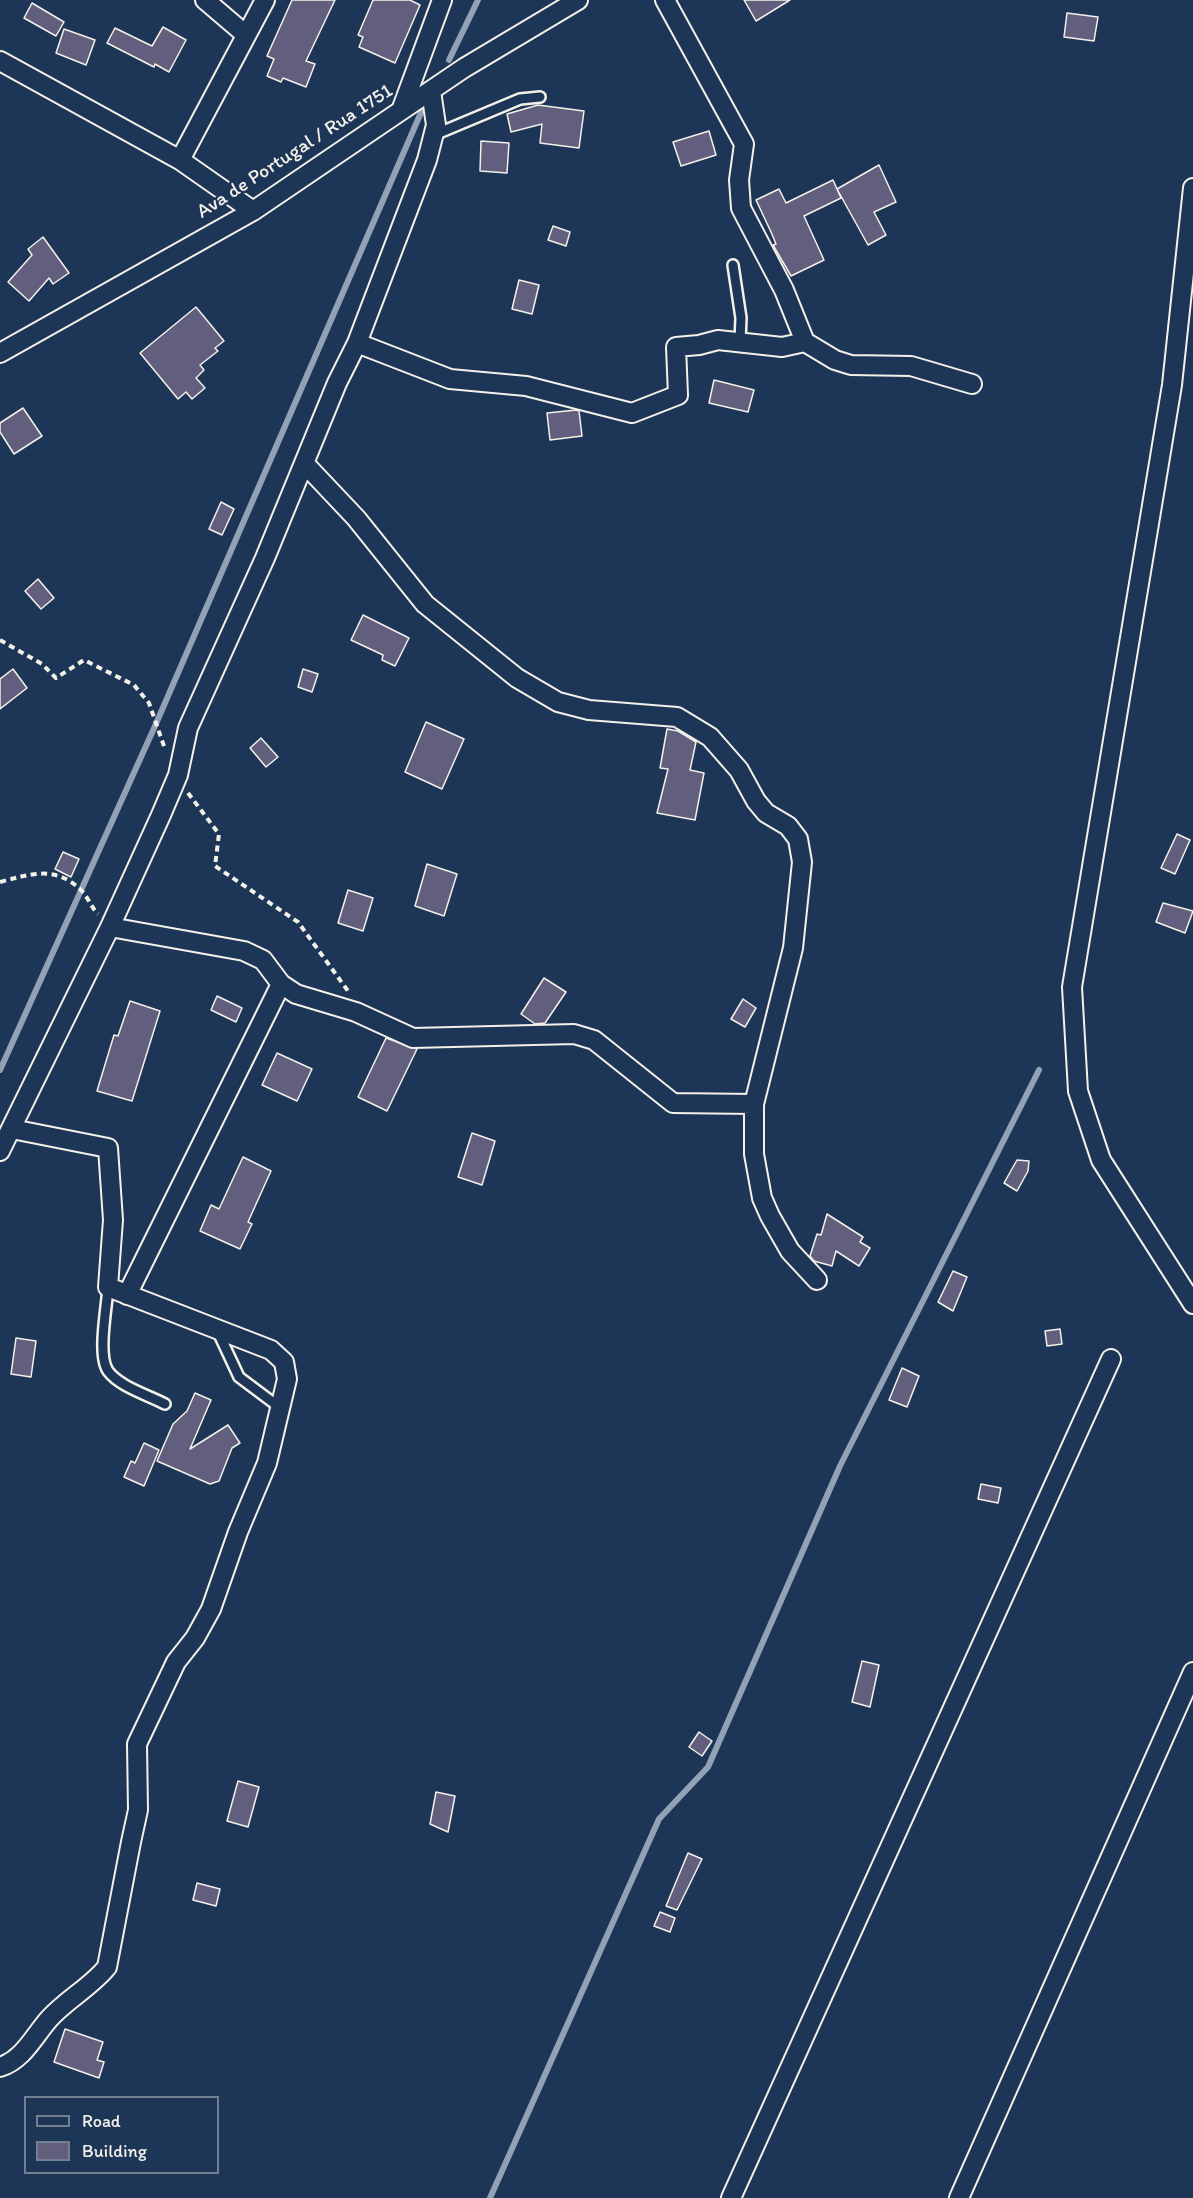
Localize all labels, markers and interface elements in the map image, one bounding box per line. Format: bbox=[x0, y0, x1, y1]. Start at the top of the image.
street label: Ava de Portugal / Rua 1751 bbox=[192, 80, 398, 224]
legend bbox=[24, 2096, 219, 2174]
text: Road bbox=[82, 2110, 121, 2132]
text: Building bbox=[82, 2140, 147, 2162]

